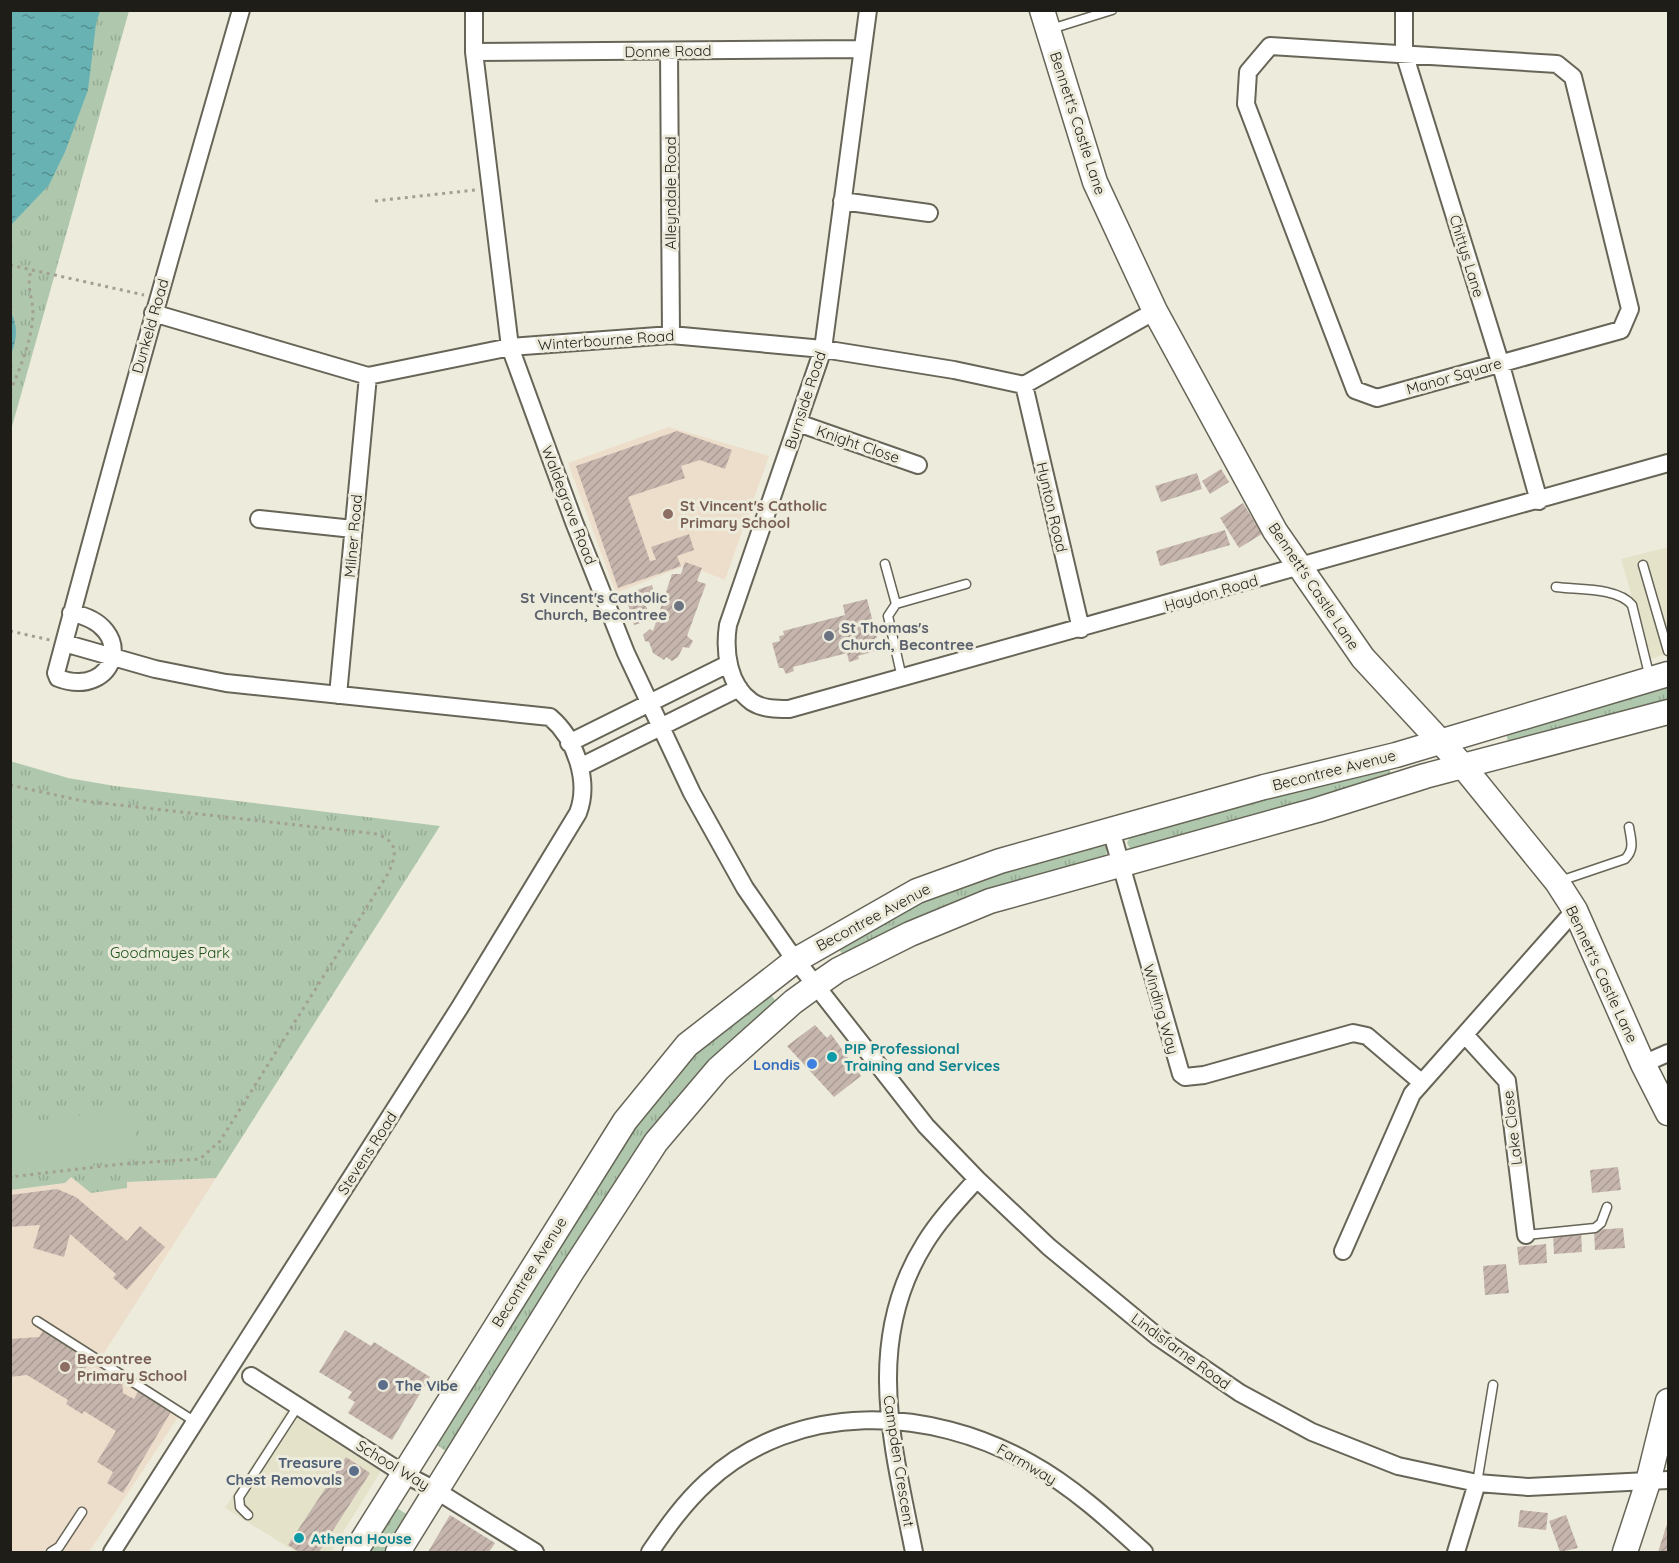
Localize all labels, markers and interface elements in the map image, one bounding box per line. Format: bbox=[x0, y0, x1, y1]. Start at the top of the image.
street label: Donne Road bbox=[624, 41, 712, 61]
street label: Bennett's Castle Lane bbox=[1046, 49, 1110, 197]
street label: Alleyndale Road bbox=[661, 136, 680, 250]
street label: Chittys Lane bbox=[1445, 212, 1489, 300]
street label: Dunkeld Road bbox=[127, 276, 173, 376]
street label: Winterbourne Road bbox=[537, 326, 675, 354]
street label: Burnside Road bbox=[780, 349, 830, 451]
street label: Manor Square bbox=[1404, 353, 1504, 399]
street label: Knight Close bbox=[814, 421, 902, 467]
street label: Waldegrave Road bbox=[538, 443, 600, 567]
street label: Hynton Road bbox=[1032, 460, 1072, 554]
street label: Milner Road bbox=[340, 494, 366, 578]
place label: St Vincent's Catholic Primary School bbox=[680, 496, 827, 532]
marker: St Vincent's Catholic Primary School bbox=[661, 507, 675, 521]
street label: Bennett's Castle Lane bbox=[1264, 519, 1364, 653]
street label: Haydon Road bbox=[1162, 571, 1260, 615]
place label: St Vincent's Catholic Church, Becontree bbox=[520, 588, 667, 624]
marker: St Vincent's Catholic Church, Becontree bbox=[672, 599, 686, 613]
place label: St Thomas's Church, Becontree bbox=[841, 618, 974, 654]
marker: St Thomas's Church, Becontree bbox=[822, 629, 836, 643]
street label: Becontree Avenue bbox=[1270, 745, 1398, 795]
street label: Becontree Avenue bbox=[813, 879, 933, 955]
street label: Bennett's Castle Lane bbox=[1562, 902, 1642, 1046]
park label: Goodmayes Park bbox=[110, 943, 230, 962]
street label: Winding Way bbox=[1139, 962, 1183, 1056]
place label: PIP Professional Training and Services bbox=[844, 1039, 1000, 1075]
marker: PIP Professional Training and Services bbox=[825, 1050, 839, 1064]
place label: Londis bbox=[753, 1055, 800, 1074]
marker: Londis bbox=[805, 1057, 819, 1071]
street label: Lake Close bbox=[1498, 1090, 1526, 1166]
street label: Stevens Road bbox=[333, 1108, 401, 1198]
street label: Becontree Avenue bbox=[487, 1213, 571, 1331]
street label: Lindisfarne Road bbox=[1128, 1309, 1234, 1393]
place label: Becontree Primary School bbox=[77, 1349, 187, 1385]
marker: Becontree Primary School bbox=[58, 1360, 72, 1374]
place label: The Vibe bbox=[395, 1376, 458, 1395]
marker: The Vibe bbox=[376, 1378, 390, 1392]
street label: Campden Crescent bbox=[879, 1394, 919, 1528]
street label: School Way bbox=[353, 1436, 433, 1494]
street label: Farmway bbox=[994, 1439, 1060, 1489]
place label: Treasure Chest Removals bbox=[226, 1453, 342, 1489]
marker: Treasure Chest Removals bbox=[347, 1464, 361, 1478]
place label: Athena House bbox=[311, 1529, 412, 1548]
marker: Athena House bbox=[292, 1531, 306, 1545]

